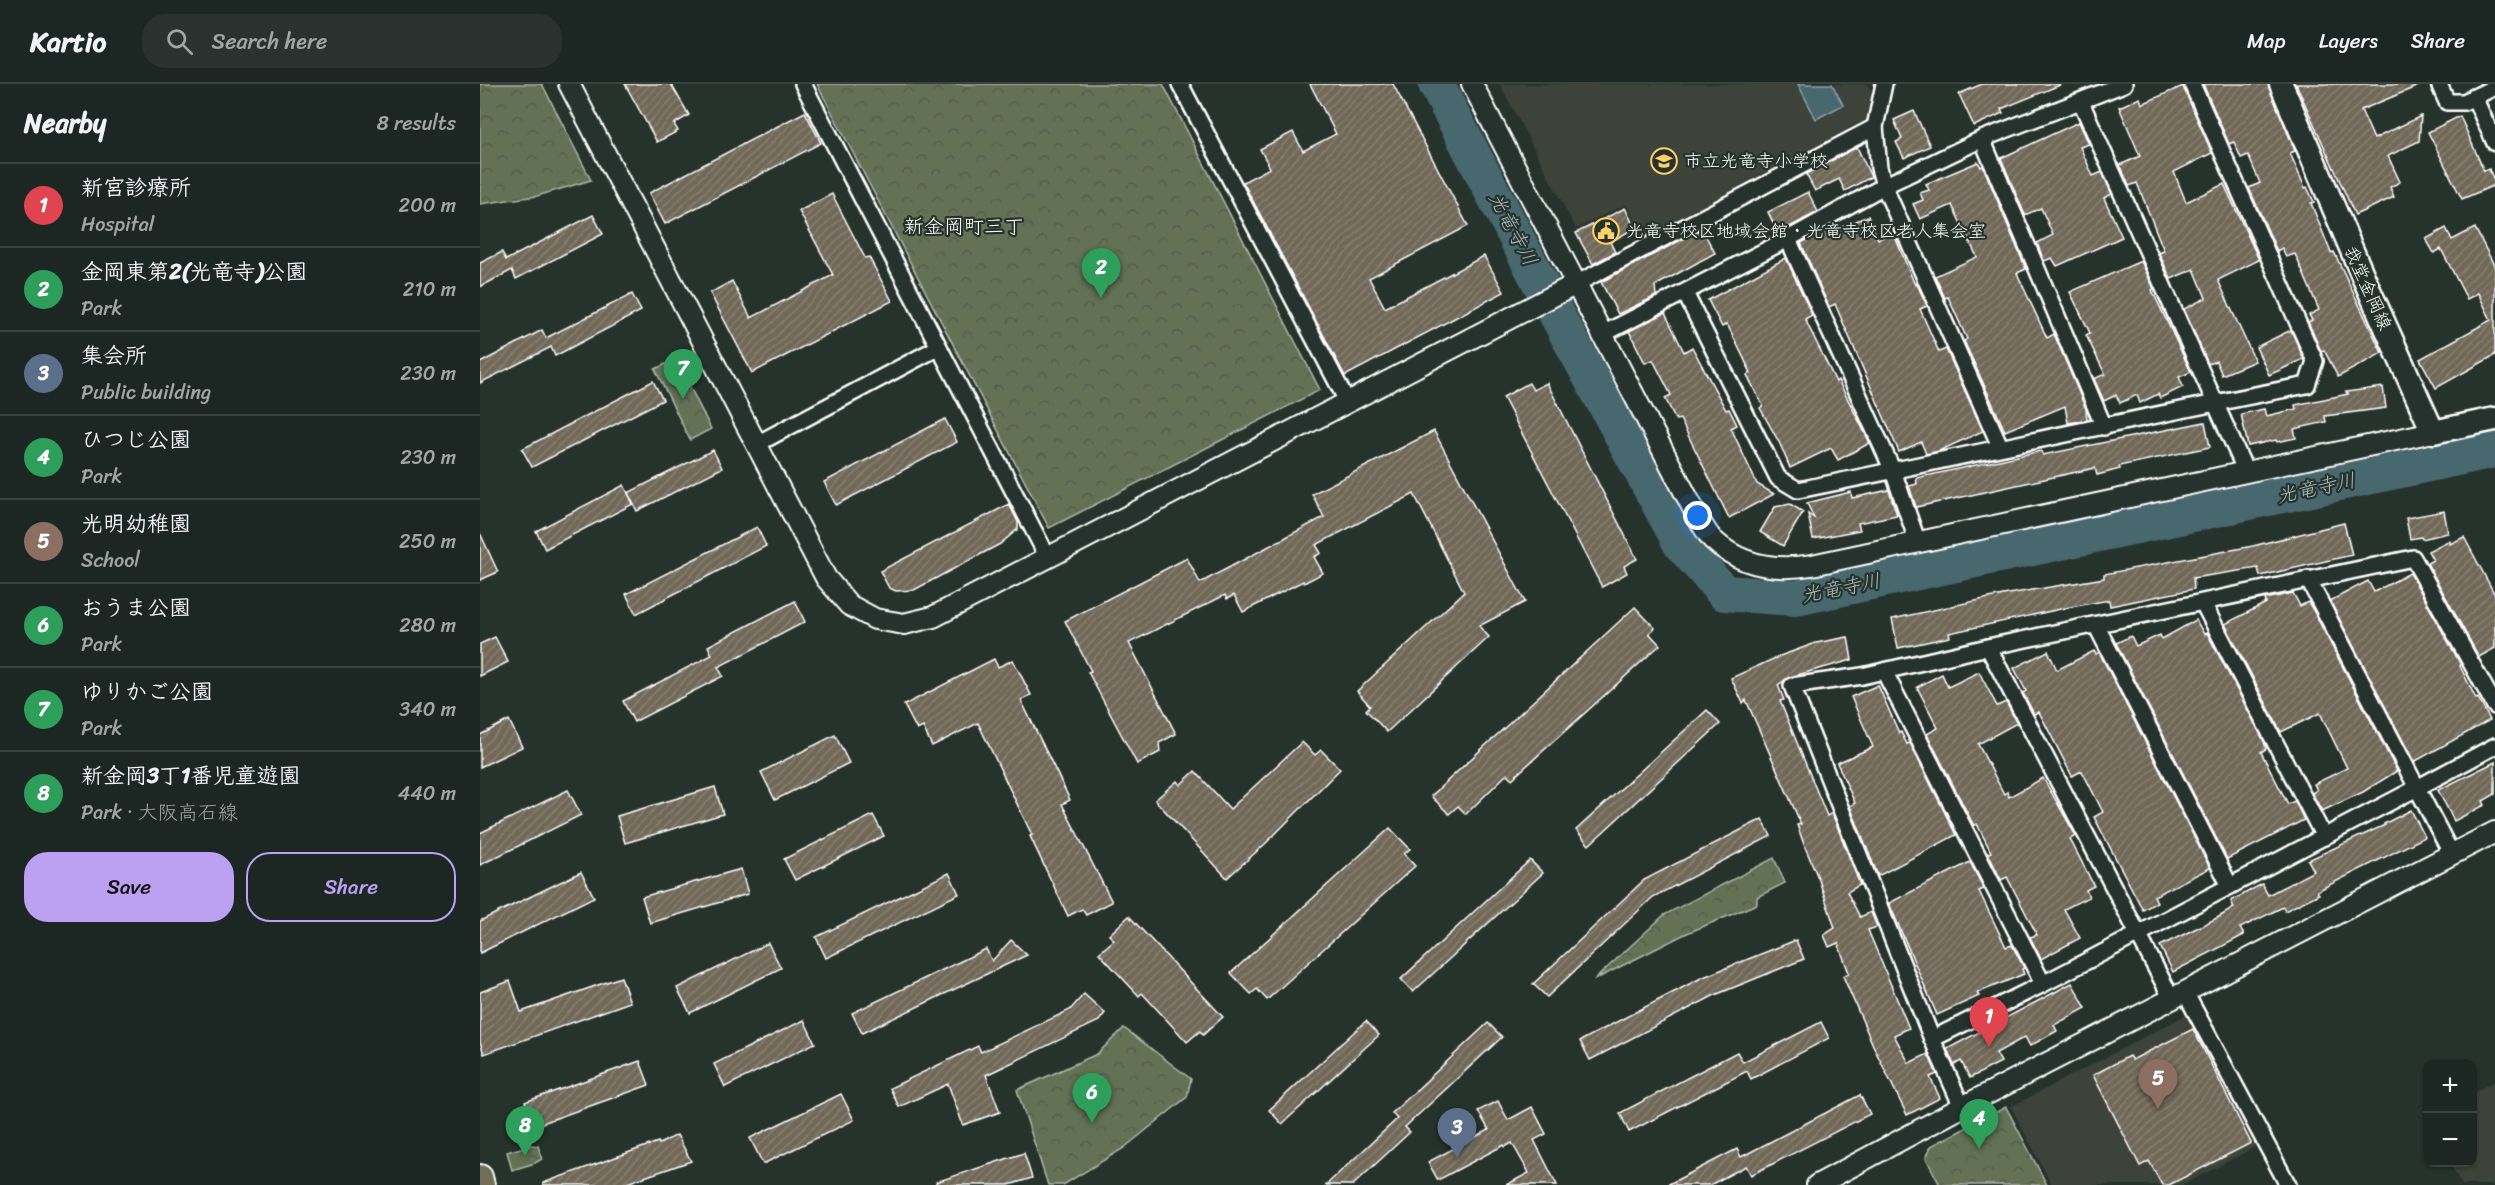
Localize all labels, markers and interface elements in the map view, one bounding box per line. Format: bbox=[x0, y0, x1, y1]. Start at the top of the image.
search box bbox=[142, 14, 562, 68]
text: Kartio bbox=[30, 17, 106, 66]
text: Search here bbox=[211, 22, 327, 61]
text: Map bbox=[2247, 22, 2286, 60]
text: Layers bbox=[2319, 22, 2378, 60]
text: Share bbox=[2411, 22, 2465, 60]
icon: search bbox=[163, 25, 196, 58]
text: Nearby bbox=[24, 100, 106, 146]
text: 8 results bbox=[377, 106, 456, 141]
place label: 市立光竜寺小学校 bbox=[1684, 145, 1828, 177]
school or university icon: 市立光竜寺小学校 bbox=[1649, 146, 1679, 176]
text: 新宮診療所 bbox=[81, 168, 191, 207]
water label: 光竜寺川 bbox=[1479, 185, 1547, 273]
text: 1 bbox=[39, 188, 48, 223]
text: 200 m bbox=[399, 188, 456, 223]
text: Hospital bbox=[81, 207, 154, 242]
district label: 新金岡町三丁 bbox=[904, 209, 1024, 244]
place label: 光竜寺校区地域会館・光竜寺校区老人集会室 bbox=[1626, 215, 1986, 247]
public building icon: 光竜寺校区地域会館・光竜寺校区老人集会室 bbox=[1591, 216, 1621, 246]
street label: 我堂金岡線 bbox=[2335, 240, 2401, 336]
pin: 2 bbox=[1082, 248, 1120, 298]
text: 金岡東第2(光竜寺)公園 bbox=[81, 252, 307, 291]
text: 2 bbox=[38, 272, 49, 307]
text: 210 m bbox=[403, 272, 456, 307]
text: Park bbox=[81, 291, 122, 326]
text: 集会所 bbox=[81, 336, 147, 375]
pin: 7 bbox=[664, 350, 702, 399]
text: 3 bbox=[38, 356, 49, 391]
text: 230 m bbox=[400, 356, 456, 391]
text: Public building bbox=[81, 375, 211, 410]
text: ひつじ公園 bbox=[81, 420, 191, 459]
text: 4 bbox=[37, 440, 50, 475]
text: 230 m bbox=[400, 440, 456, 475]
text: Park bbox=[81, 459, 122, 494]
water label: 光竜寺川 bbox=[2273, 463, 2359, 513]
your location bbox=[1683, 501, 1712, 530]
text: 光明幼稚園 bbox=[81, 504, 191, 543]
text: 5 bbox=[37, 524, 50, 559]
text: 250 m bbox=[399, 524, 456, 559]
text: School bbox=[81, 543, 140, 578]
water label: 光竜寺川 bbox=[1798, 563, 1884, 613]
text: おうま公園 bbox=[81, 588, 191, 627]
text: 6 bbox=[38, 608, 49, 643]
text: 280 m bbox=[399, 608, 456, 643]
text: Park bbox=[81, 627, 122, 662]
text: ゆりかご公園 bbox=[81, 672, 213, 711]
text: 7 bbox=[38, 692, 49, 727]
text: 340 m bbox=[399, 692, 456, 727]
text: Park bbox=[81, 711, 122, 746]
text: 新金岡3丁1番児童遊園 bbox=[81, 756, 301, 795]
text: 8 bbox=[37, 776, 50, 811]
text: 440 m bbox=[398, 776, 456, 811]
text: Park · 大阪高石線 bbox=[81, 795, 238, 830]
button: Save bbox=[24, 852, 234, 922]
button: Share bbox=[246, 852, 456, 922]
pin: 1 bbox=[1970, 998, 2008, 1047]
map controls bbox=[2423, 1059, 2477, 1167]
button: + bbox=[2423, 1059, 2477, 1113]
pin: 5 bbox=[2138, 1060, 2178, 1109]
pin: 6 bbox=[1072, 1074, 1112, 1123]
pin: 4 bbox=[1960, 1100, 1998, 1149]
pin: 8 bbox=[506, 1106, 544, 1156]
pin: 3 bbox=[1438, 1108, 1476, 1158]
button: − bbox=[2423, 1113, 2477, 1167]

